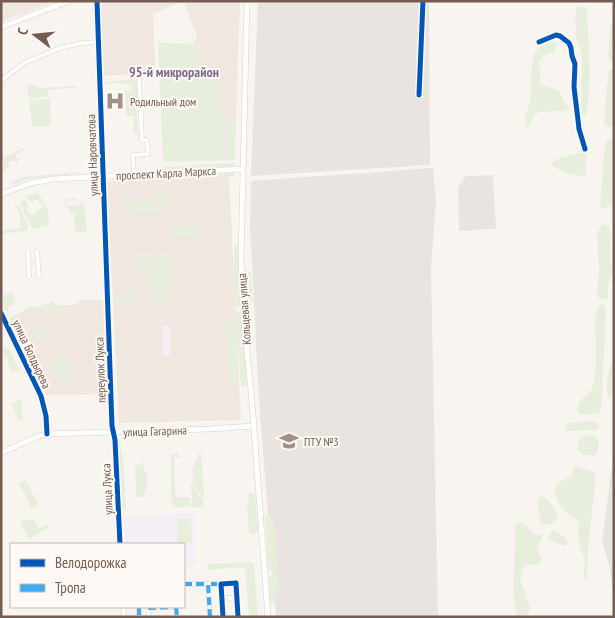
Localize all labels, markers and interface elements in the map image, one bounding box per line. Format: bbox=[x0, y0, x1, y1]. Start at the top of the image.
north arrow bbox=[10, 10, 60, 60]
text: С bbox=[13, 25, 32, 37]
district label: 95-й микрорайон bbox=[129, 63, 219, 81]
hospital icon: Родильный дом bbox=[104, 90, 126, 112]
place label: Родильный дом bbox=[130, 94, 196, 109]
street label: улица Наровчатова bbox=[83, 114, 101, 196]
street label: проспект Карла Маркса bbox=[116, 163, 217, 183]
street label: Кольцевая улица bbox=[234, 273, 254, 345]
street label: улица Болдырева bbox=[10, 317, 55, 391]
street label: переулок Лукса bbox=[91, 337, 109, 403]
street label: улица Гагарина bbox=[123, 422, 187, 440]
school or university icon: ПТУ №3 bbox=[278, 430, 300, 452]
place label: ПТУ №3 bbox=[304, 434, 339, 449]
street label: улица Лукса bbox=[98, 463, 116, 515]
legend bbox=[10, 543, 185, 608]
text: Велодорожка bbox=[55, 553, 126, 572]
text: Тропа bbox=[55, 578, 86, 597]

